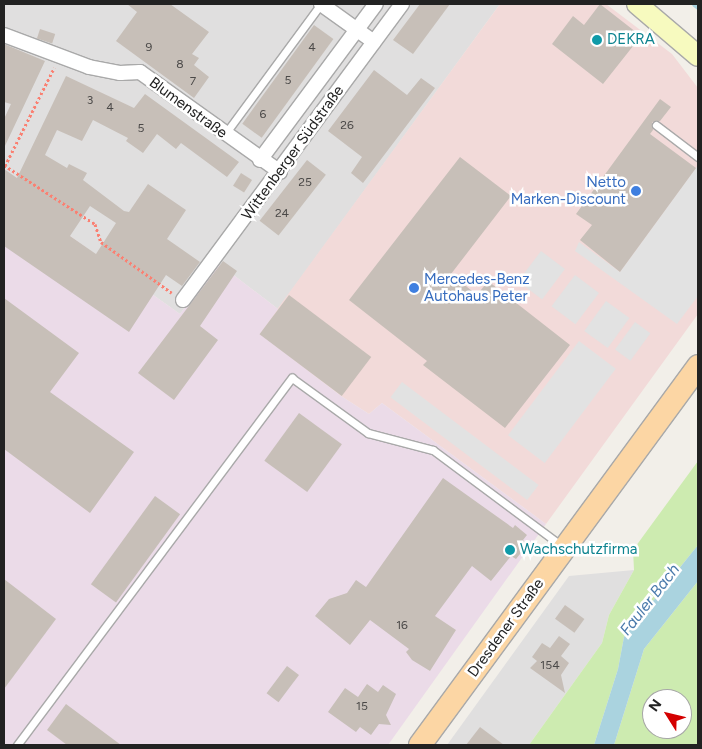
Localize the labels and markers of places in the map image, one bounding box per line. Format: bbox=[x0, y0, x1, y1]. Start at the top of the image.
place label: DEKRA bbox=[607, 31, 655, 49]
marker: DEKRA bbox=[591, 34, 603, 46]
place label: Netto Marken-Discount bbox=[511, 173, 626, 208]
marker: Netto Marken-Discount bbox=[630, 185, 642, 197]
place label: Mercedes-Benz Autohaus Peter bbox=[424, 270, 530, 305]
marker: Mercedes-Benz Autohaus Peter bbox=[408, 282, 420, 294]
place label: Wachschutzfirma bbox=[520, 541, 637, 559]
marker: Wachschutzfirma bbox=[504, 544, 516, 556]

